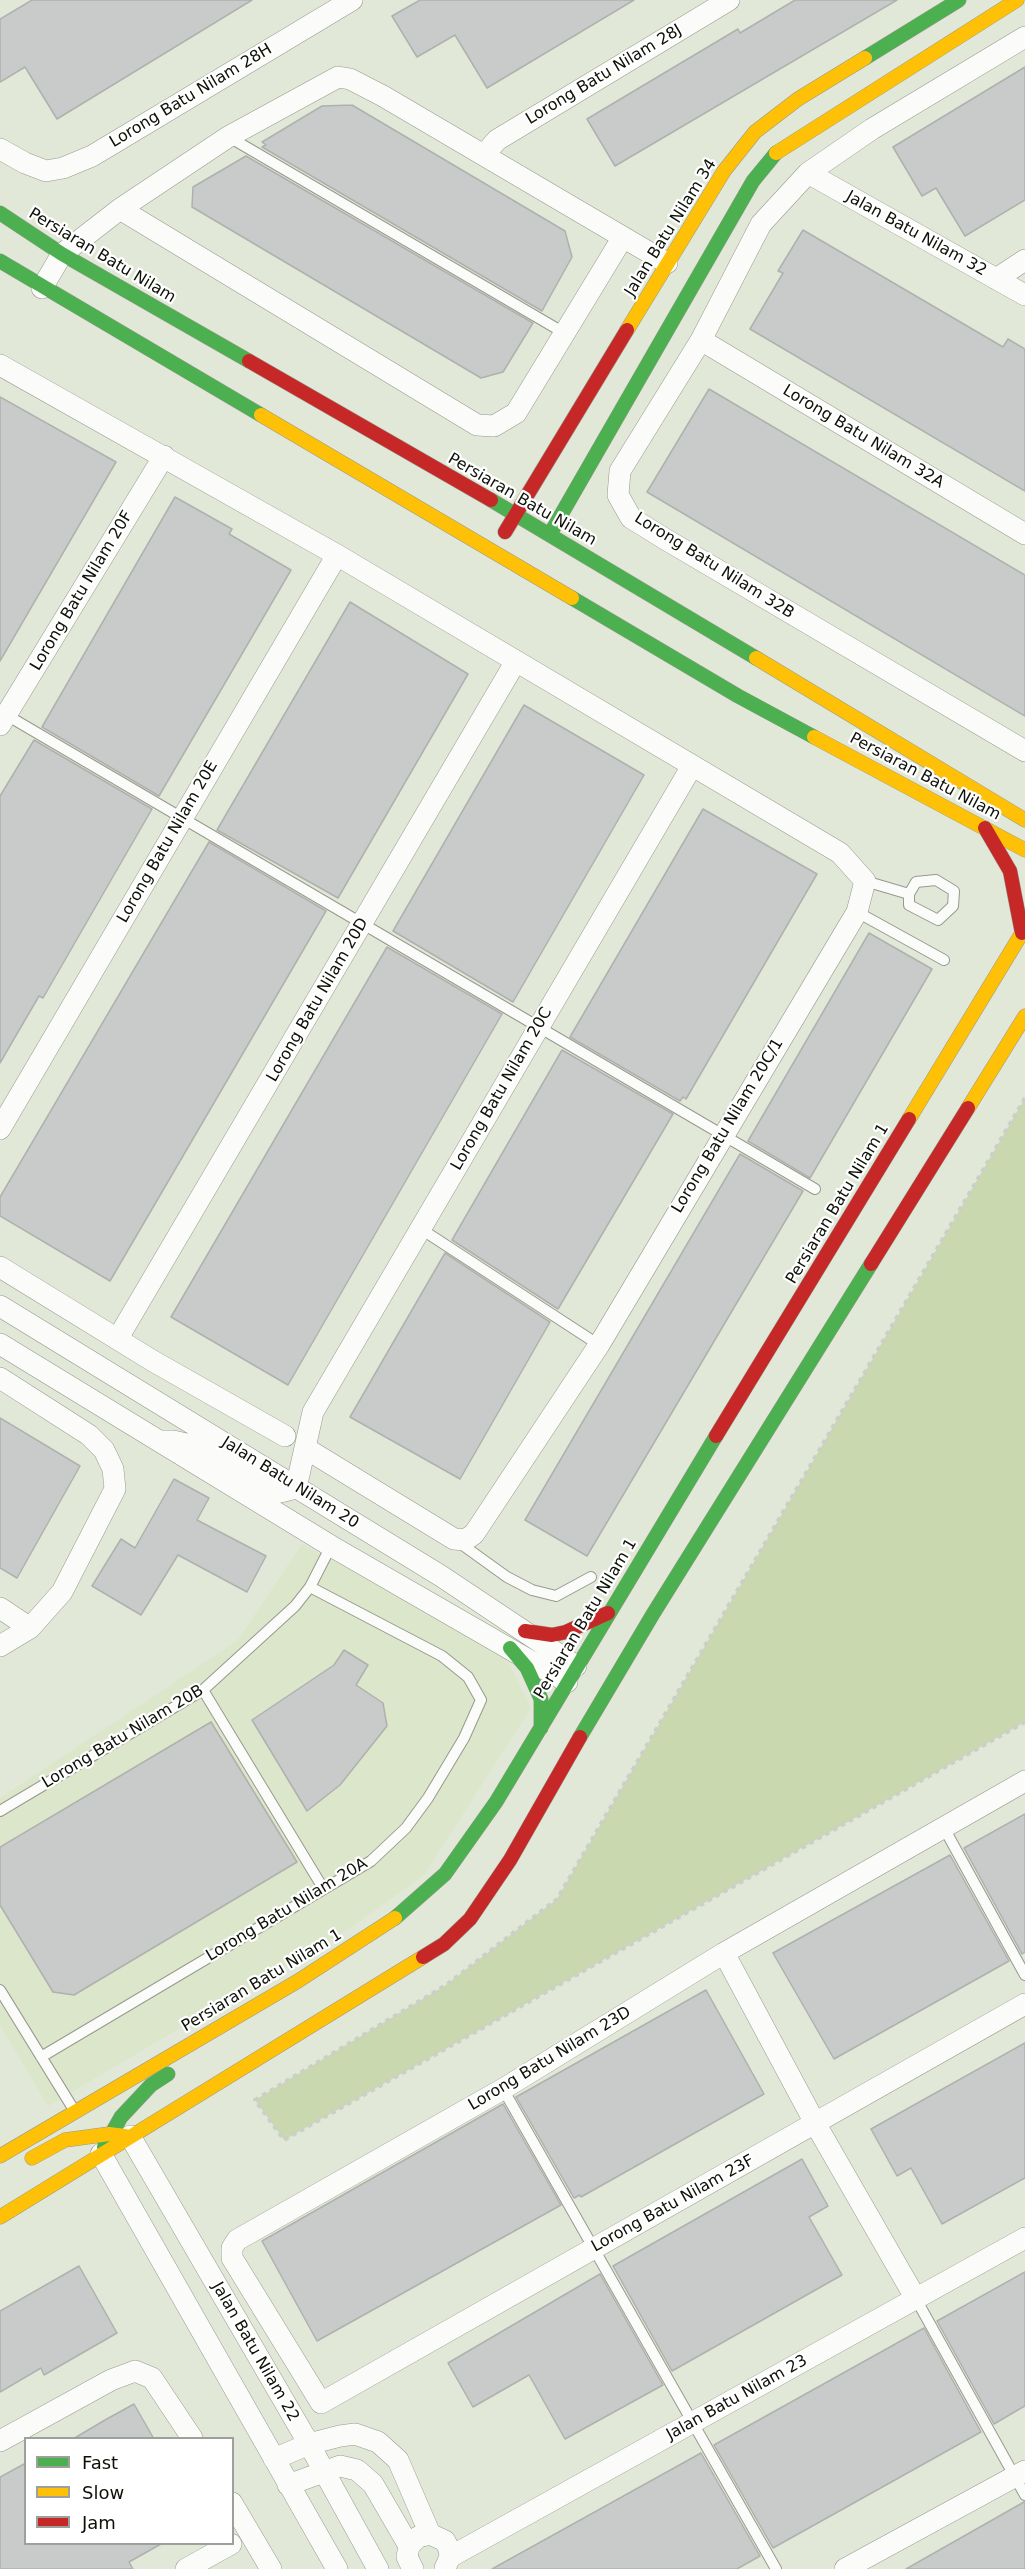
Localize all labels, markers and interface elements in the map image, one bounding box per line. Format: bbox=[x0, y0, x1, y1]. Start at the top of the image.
street label: Lorong Batu Nilam 28J bbox=[523, 21, 685, 129]
street label: Lorong Batu Nilam 28H bbox=[106, 40, 276, 152]
street label: Jalan Batu Nilam 34 bbox=[621, 156, 721, 300]
street label: Jalan Batu Nilam 32 bbox=[842, 187, 990, 281]
street label: Persiaran Batu Nilam bbox=[25, 204, 179, 308]
street label: Lorong Batu Nilam 32A bbox=[779, 381, 947, 493]
street label: Persiaran Batu Nilam bbox=[444, 450, 600, 550]
street label: Lorong Batu Nilam 20F bbox=[27, 508, 137, 674]
street label: Lorong Batu Nilam 32B bbox=[631, 509, 797, 623]
street label: Persiaran Batu Nilam bbox=[846, 729, 1004, 825]
street label: Lorong Batu Nilam 20E bbox=[114, 758, 222, 926]
street label: Lorong Batu Nilam 20D bbox=[263, 915, 373, 1085]
street label: Lorong Batu Nilam 20C bbox=[447, 1004, 557, 1174]
street label: Lorong Batu Nilam 20C/1 bbox=[668, 1035, 788, 1217]
street label: Persiaran Batu Nilam 1 bbox=[783, 1120, 893, 1288]
street label: Jalan Batu Nilam 20 bbox=[218, 1433, 362, 1533]
street label: Persiaran Batu Nilam 1 bbox=[531, 1535, 641, 1703]
street label: Lorong Batu Nilam 20B bbox=[39, 1681, 207, 1793]
street label: Lorong Batu Nilam 20A bbox=[203, 1854, 371, 1966]
street label: Persiaran Batu Nilam 1 bbox=[178, 1926, 346, 2036]
street label: Lorong Batu Nilam 23D bbox=[465, 2003, 635, 2115]
street label: Lorong Batu Nilam 23F bbox=[588, 2151, 758, 2257]
street label: Jalan Batu Nilam 22 bbox=[207, 2279, 303, 2425]
street label: Jalan Batu Nilam 23 bbox=[663, 2351, 811, 2445]
legend bbox=[24, 2437, 234, 2545]
text: Fast bbox=[82, 2452, 118, 2473]
text: Slow bbox=[82, 2482, 124, 2503]
text: Jam bbox=[82, 2512, 116, 2533]

